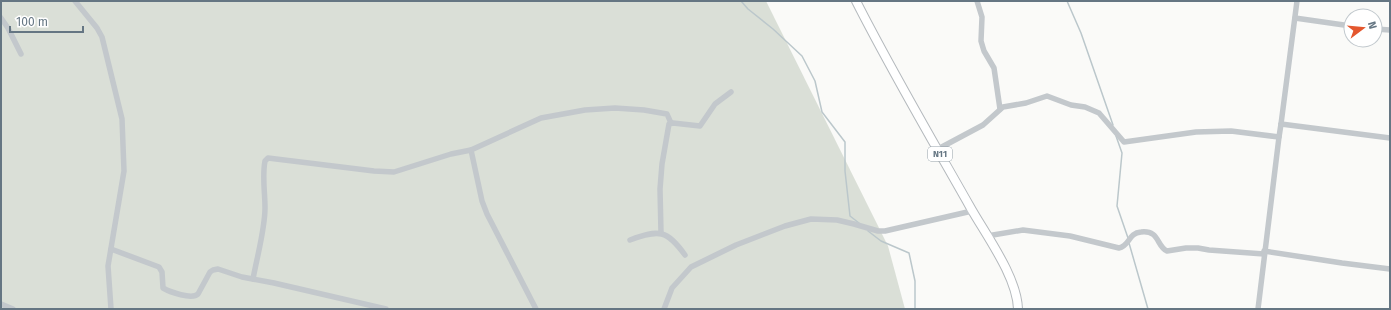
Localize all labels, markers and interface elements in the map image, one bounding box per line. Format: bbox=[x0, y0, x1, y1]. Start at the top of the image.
scale bar bbox=[10, 8, 83, 34]
north arrow bbox=[1343, 8, 1383, 48]
text: 100 m bbox=[16, 15, 48, 29]
text: N bbox=[1365, 20, 1379, 31]
road number: N11 bbox=[928, 147, 952, 161]

